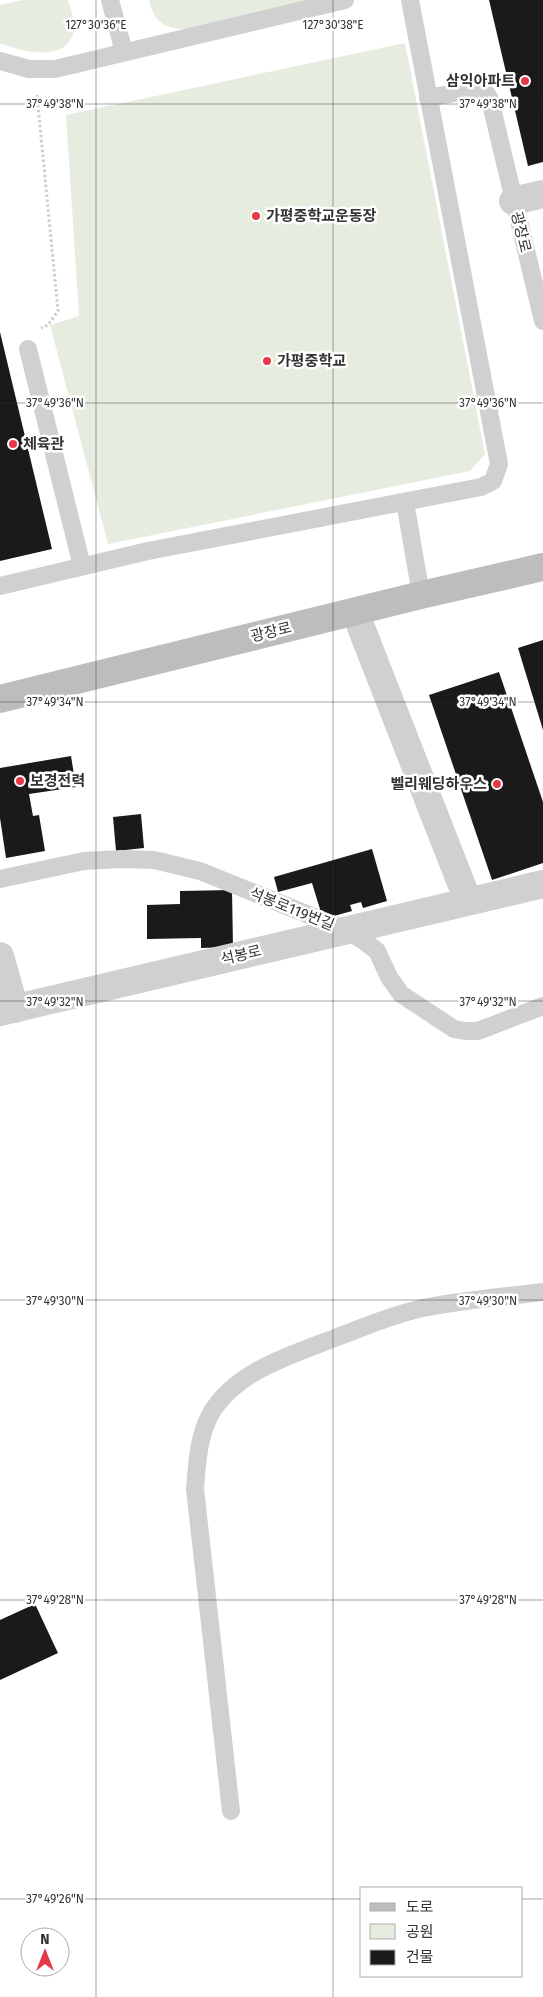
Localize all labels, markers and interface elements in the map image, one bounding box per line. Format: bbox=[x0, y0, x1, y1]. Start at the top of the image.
text: 127°30'36"E bbox=[65, 18, 127, 32]
text: 127°30'38"E bbox=[302, 18, 364, 32]
place label: 삼익아파트 bbox=[446, 72, 515, 90]
marker: 삼익아파트 bbox=[519, 75, 531, 87]
text: 37°49'38"N bbox=[26, 97, 84, 111]
text: 37°49'38"N bbox=[459, 97, 517, 111]
place label: 가평중학교운동장 bbox=[266, 207, 377, 225]
marker: 가평중학교운동장 bbox=[250, 210, 262, 222]
street label: 광장로 bbox=[507, 210, 535, 254]
place label: 가평중학교 bbox=[277, 352, 346, 370]
marker: 가평중학교 bbox=[261, 355, 273, 367]
text: 37°49'36"N bbox=[26, 396, 84, 410]
text: 37°49'36"N bbox=[459, 396, 517, 410]
place label: 체육관 bbox=[23, 435, 65, 453]
marker: 체육관 bbox=[7, 438, 19, 450]
street label: 광장로 bbox=[249, 618, 293, 646]
text: 37°49'34"N bbox=[26, 695, 84, 709]
text: 37°49'34"N bbox=[459, 695, 517, 709]
place label: 보경전력 bbox=[30, 772, 85, 790]
marker: 보경전력 bbox=[14, 775, 26, 787]
place label: 벨리웨딩하우스 bbox=[390, 775, 487, 793]
marker: 벨리웨딩하우스 bbox=[491, 778, 503, 790]
street label: 석봉로119번길 bbox=[247, 884, 337, 934]
street label: 석봉로 bbox=[219, 942, 263, 968]
text: 37°49'32"N bbox=[26, 995, 84, 1009]
text: 37°49'32"N bbox=[459, 995, 517, 1009]
text: 37°49'30"N bbox=[26, 1294, 84, 1308]
text: 37°49'30"N bbox=[459, 1294, 517, 1308]
text: 37°49'28"N bbox=[26, 1593, 84, 1607]
text: 37°49'28"N bbox=[459, 1593, 517, 1607]
legend bbox=[360, 1887, 523, 1977]
text: 37°49'26"N bbox=[26, 1892, 84, 1906]
text: 도로 bbox=[406, 1898, 434, 1916]
text: 공원 bbox=[406, 1923, 434, 1941]
north arrow bbox=[20, 1927, 70, 1977]
text: N bbox=[40, 1931, 50, 1948]
text: 건물 bbox=[406, 1948, 434, 1966]

